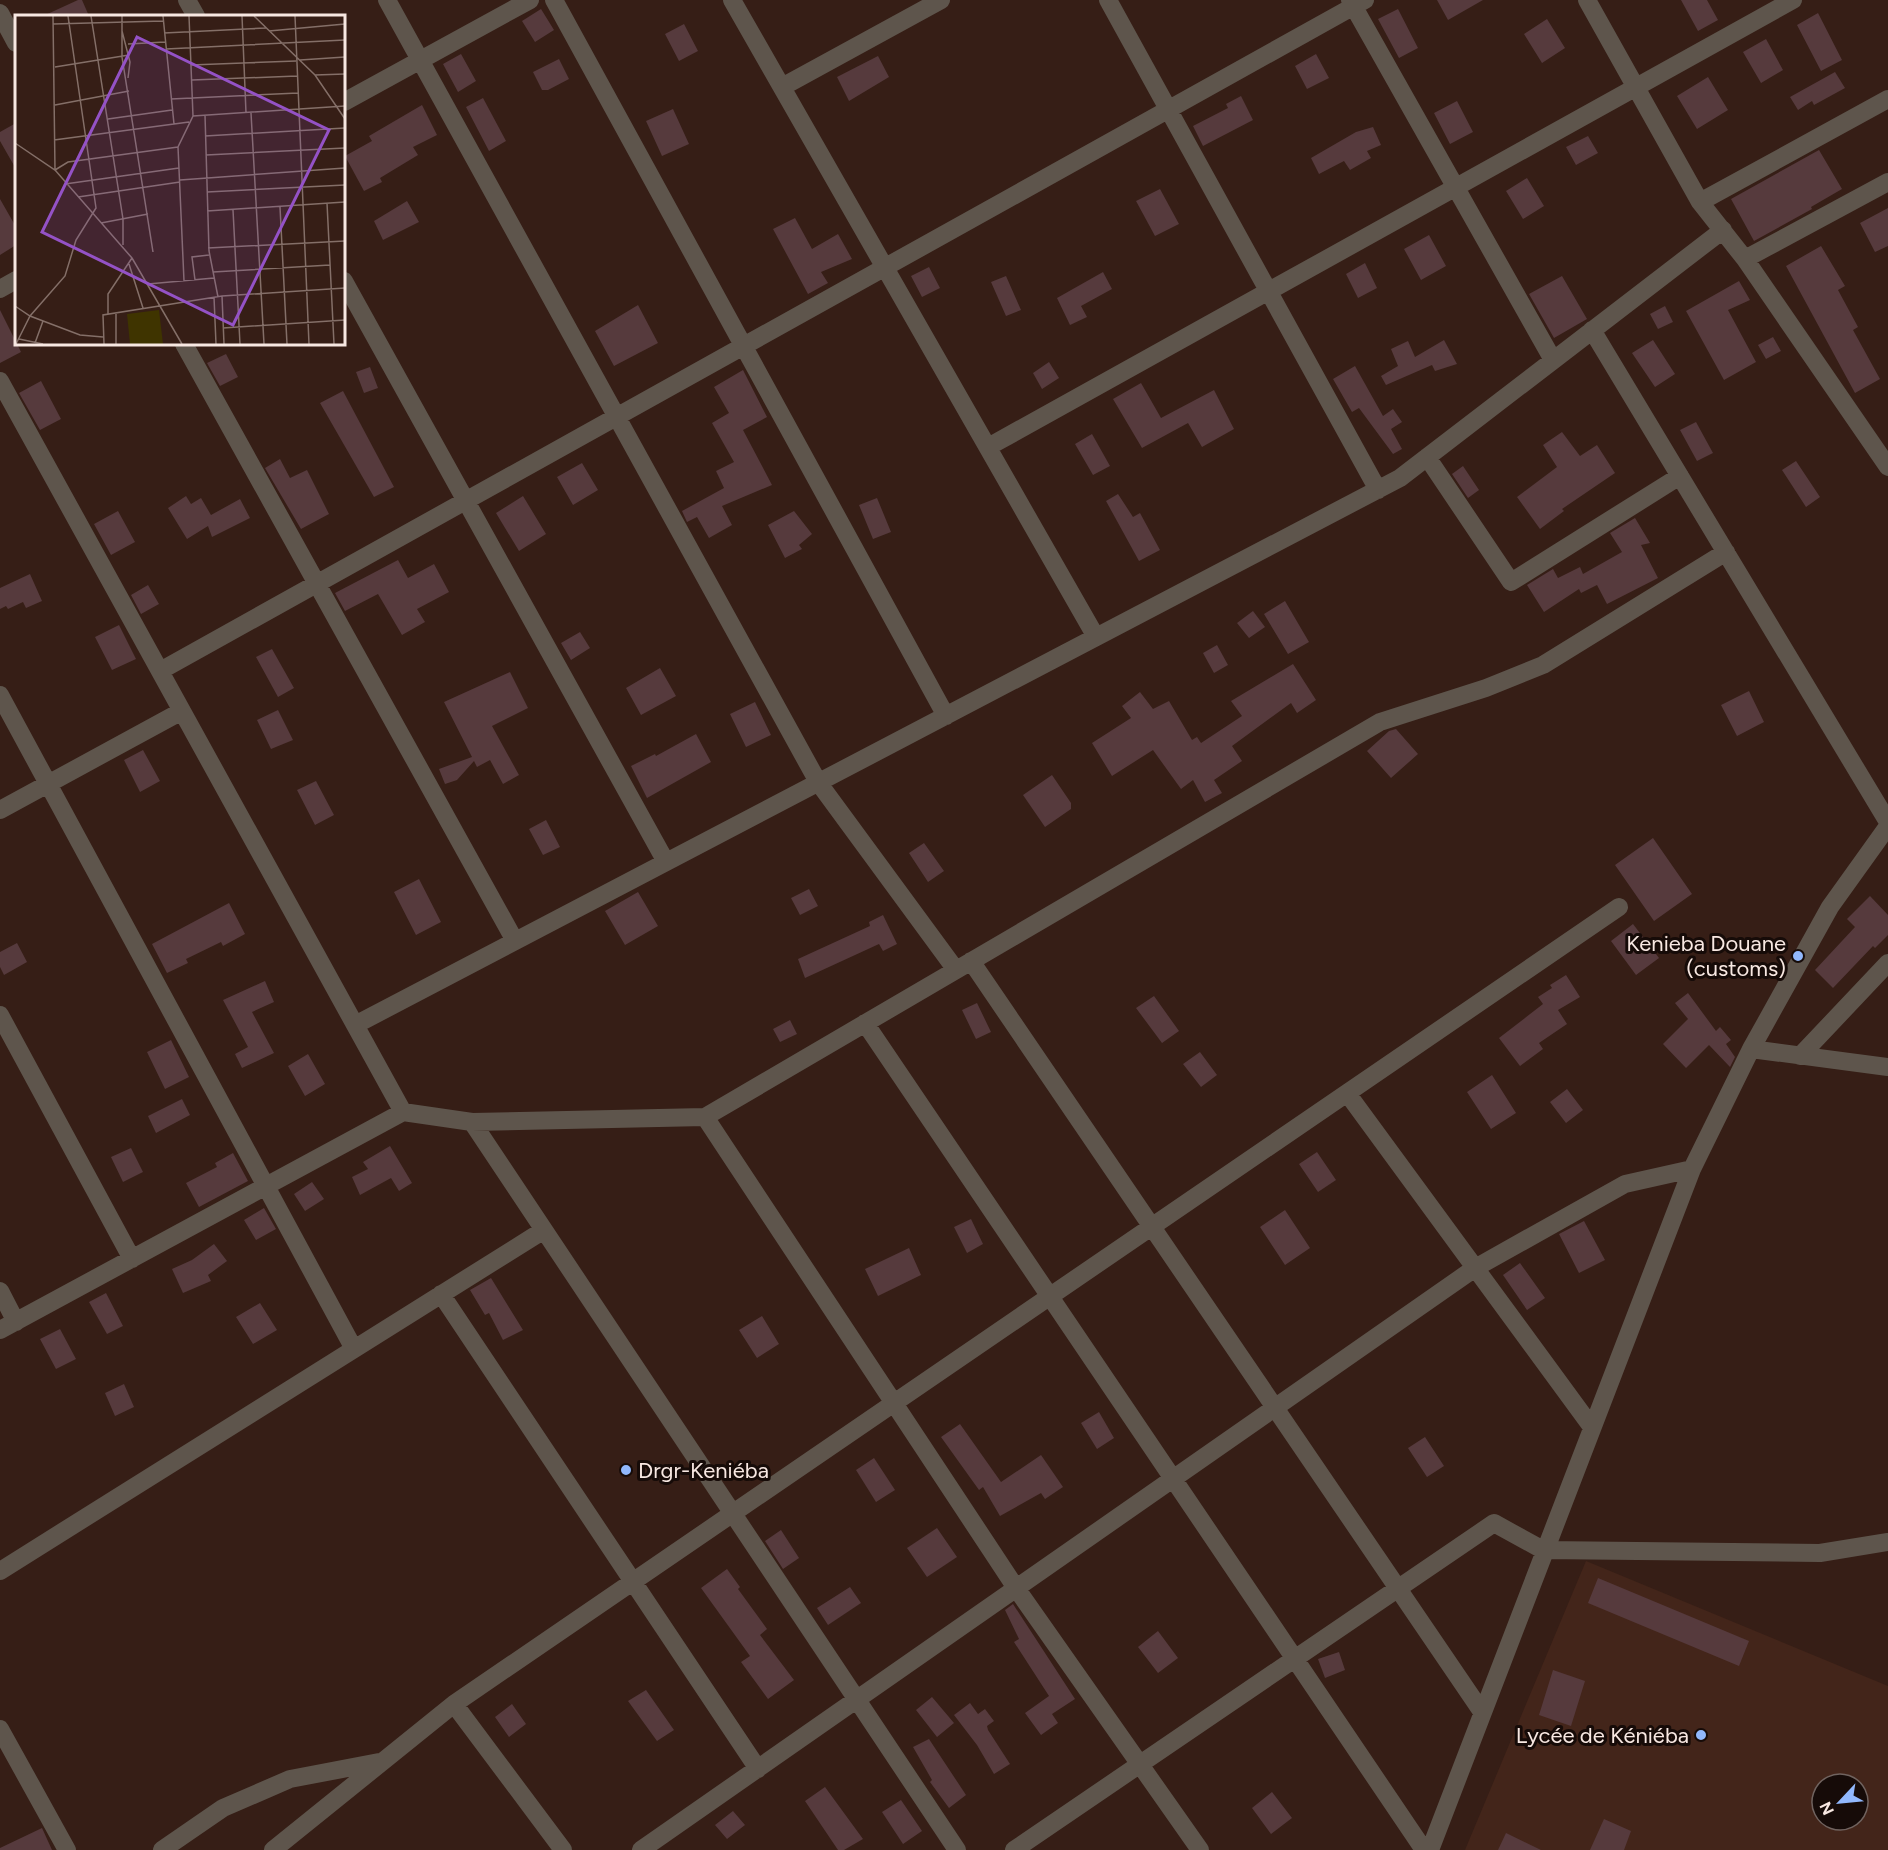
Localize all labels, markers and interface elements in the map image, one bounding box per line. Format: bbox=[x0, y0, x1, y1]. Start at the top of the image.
inset map bbox=[15, 15, 345, 345]
place label: Kenieba Douane (customs) bbox=[1626, 930, 1786, 982]
marker: Kenieba Douane (customs) bbox=[1791, 949, 1805, 963]
place label: Drgr-Keniéba bbox=[638, 1457, 769, 1484]
marker: Drgr-Keniéba bbox=[619, 1463, 633, 1477]
place label: Lycée de Kéniéba bbox=[1516, 1722, 1689, 1749]
marker: Lycée de Kéniéba bbox=[1694, 1728, 1708, 1742]
north arrow bbox=[1810, 1772, 1870, 1832]
text: N bbox=[1816, 1799, 1838, 1818]

